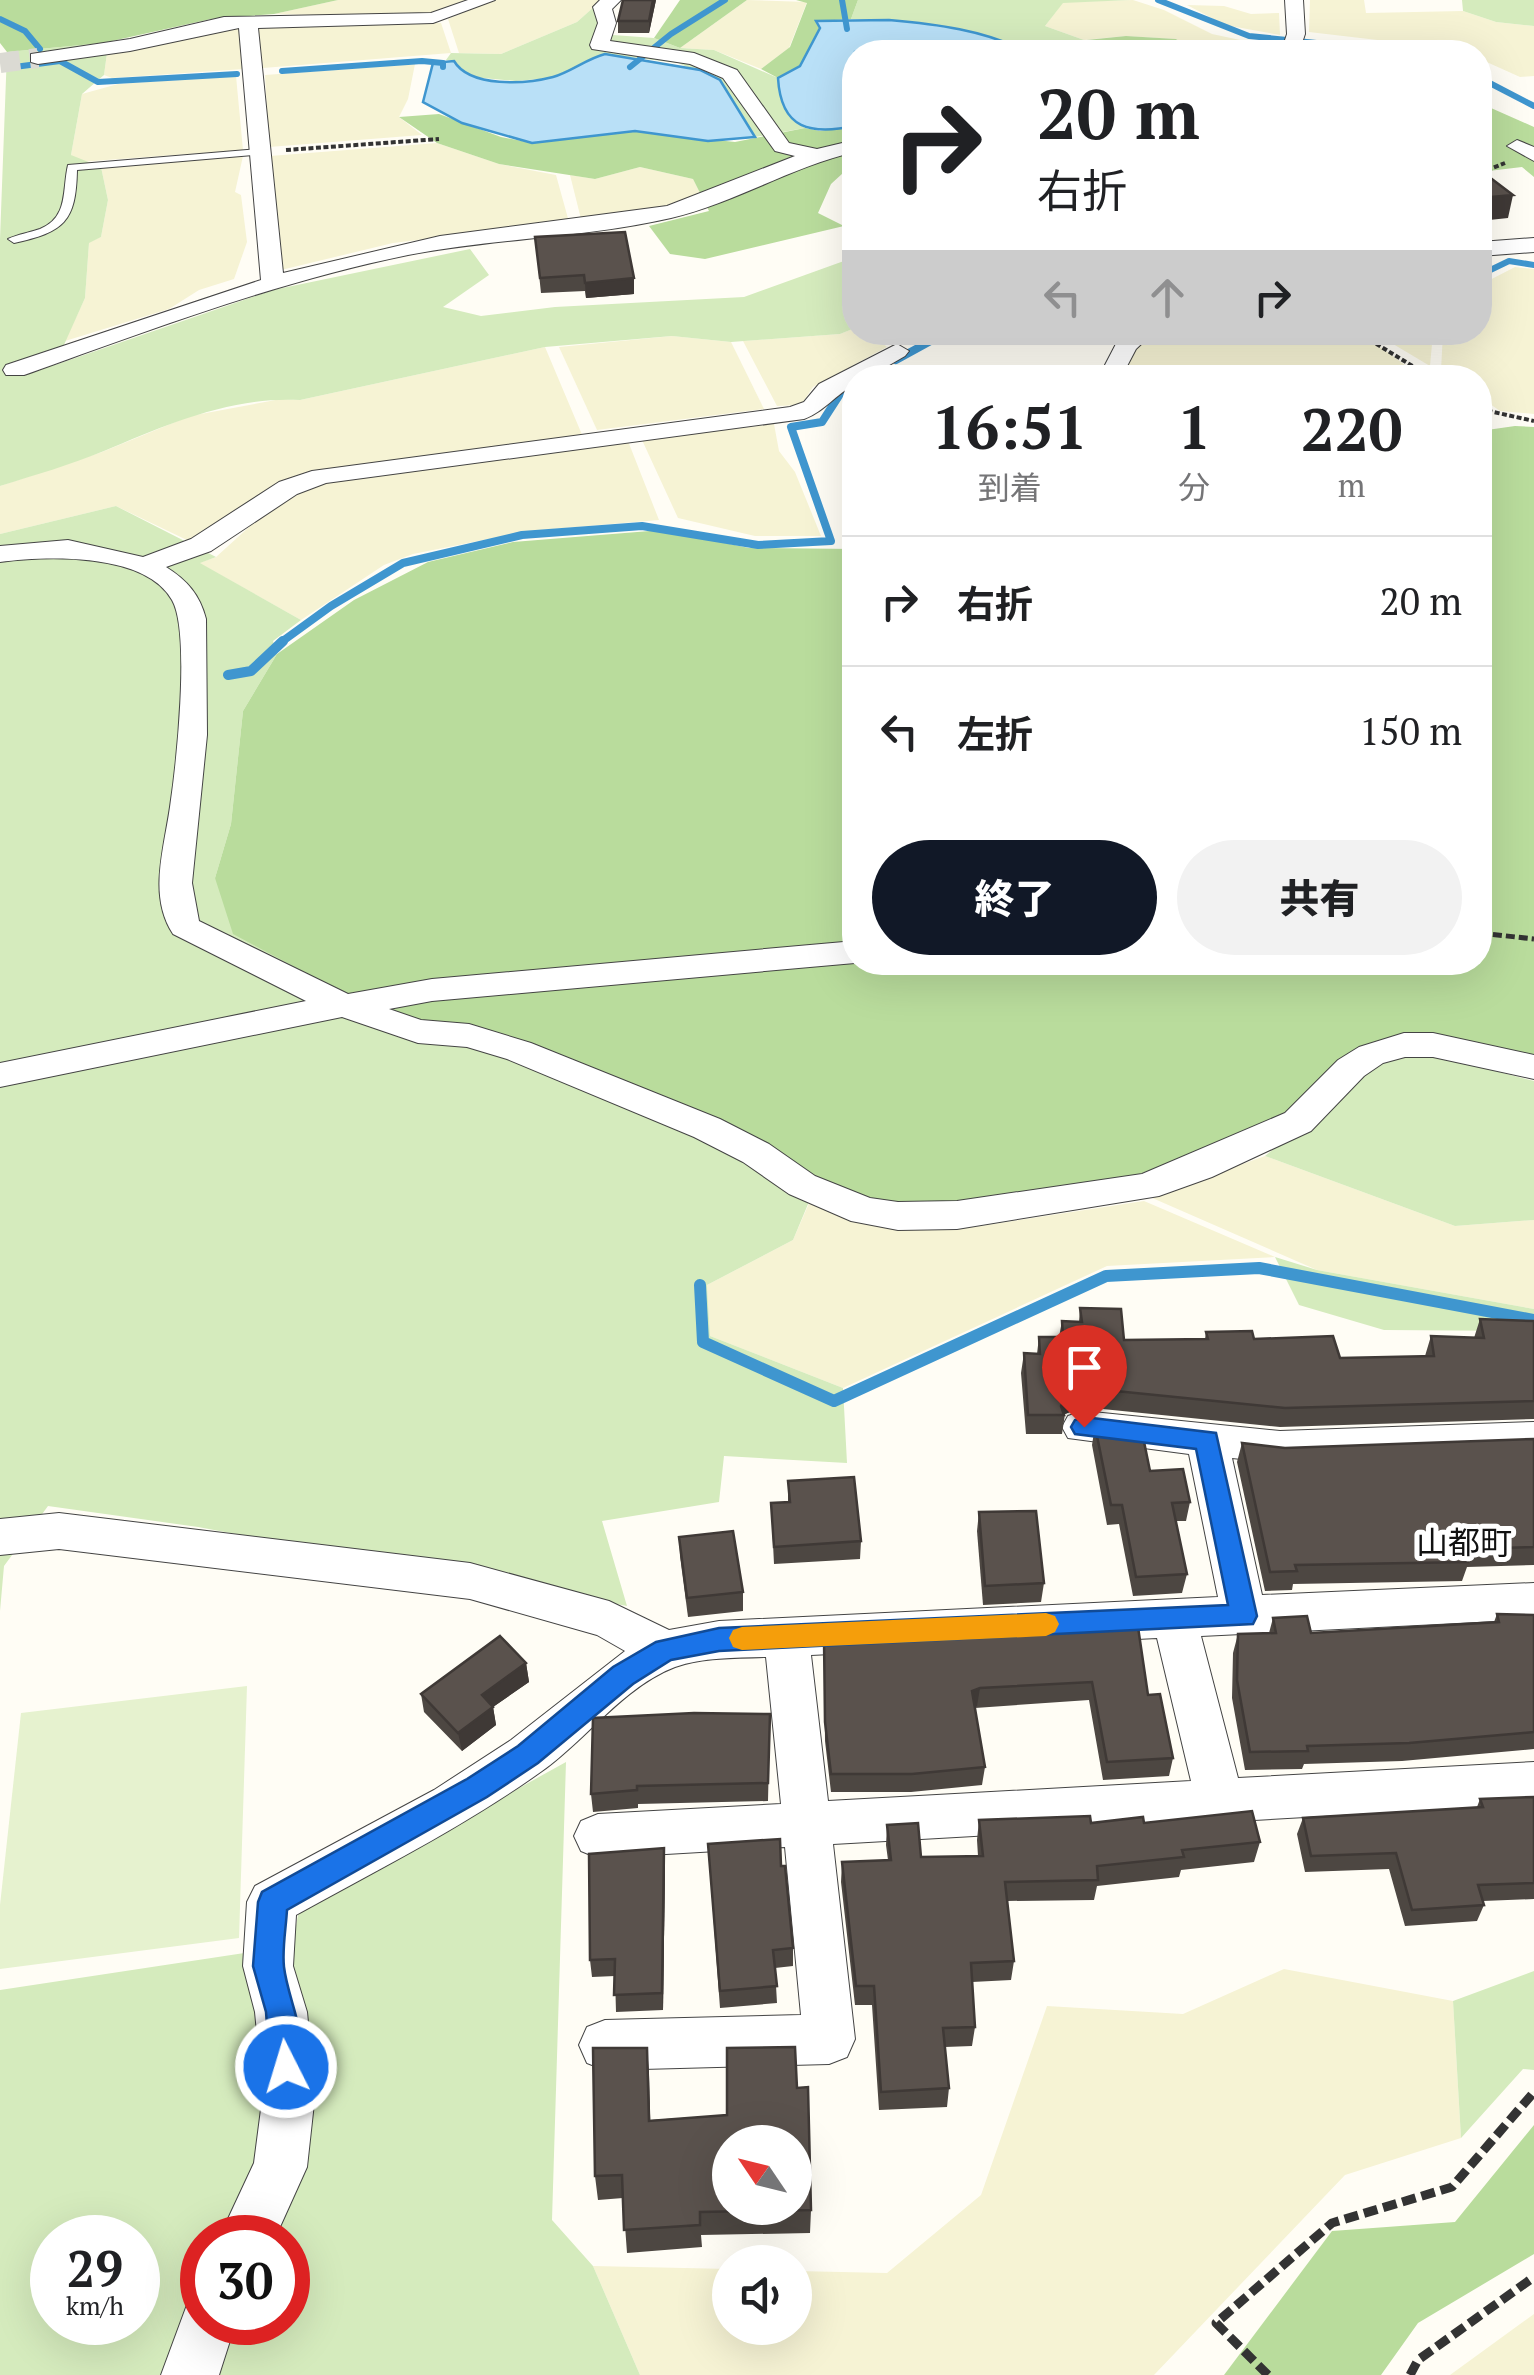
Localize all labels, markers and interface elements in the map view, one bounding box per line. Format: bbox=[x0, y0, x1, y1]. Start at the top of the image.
text: 20 m bbox=[1037, 66, 1200, 159]
icon: right bbox=[872, 80, 1002, 210]
text: 右折 bbox=[1037, 160, 1127, 220]
icon: left bbox=[1035, 270, 1090, 325]
icon: ahead bbox=[1140, 270, 1195, 325]
icon: right bbox=[1245, 270, 1300, 325]
text: 16:51 bbox=[932, 387, 1088, 466]
text: 1 bbox=[1177, 387, 1211, 466]
text: 220 bbox=[1301, 389, 1402, 468]
text: m bbox=[1338, 464, 1365, 506]
text: 到着 bbox=[978, 466, 1042, 508]
text: 分 bbox=[1178, 466, 1210, 508]
icon: right bbox=[872, 574, 927, 629]
text: 20 m bbox=[1379, 576, 1462, 626]
text: 右折 bbox=[957, 579, 1033, 629]
icon: left bbox=[872, 704, 927, 759]
text: 150 m bbox=[1359, 706, 1462, 756]
text: 左折 bbox=[957, 709, 1033, 759]
button: 終了 bbox=[872, 840, 1157, 955]
button: 共有 bbox=[1177, 840, 1462, 955]
pin bbox=[1042, 1325, 1127, 1428]
icon: arrive bbox=[1057, 1340, 1112, 1395]
district label: 山都町 bbox=[1416, 1521, 1512, 1563]
position arrow bbox=[234, 2015, 338, 2119]
north arrow bbox=[712, 2125, 812, 2225]
map controls bbox=[712, 2125, 812, 2345]
speed limit sign: 30 bbox=[180, 2215, 310, 2345]
text: 29 bbox=[67, 2235, 123, 2301]
button: sound bbox=[712, 2245, 812, 2345]
text: km/h bbox=[66, 2289, 124, 2322]

